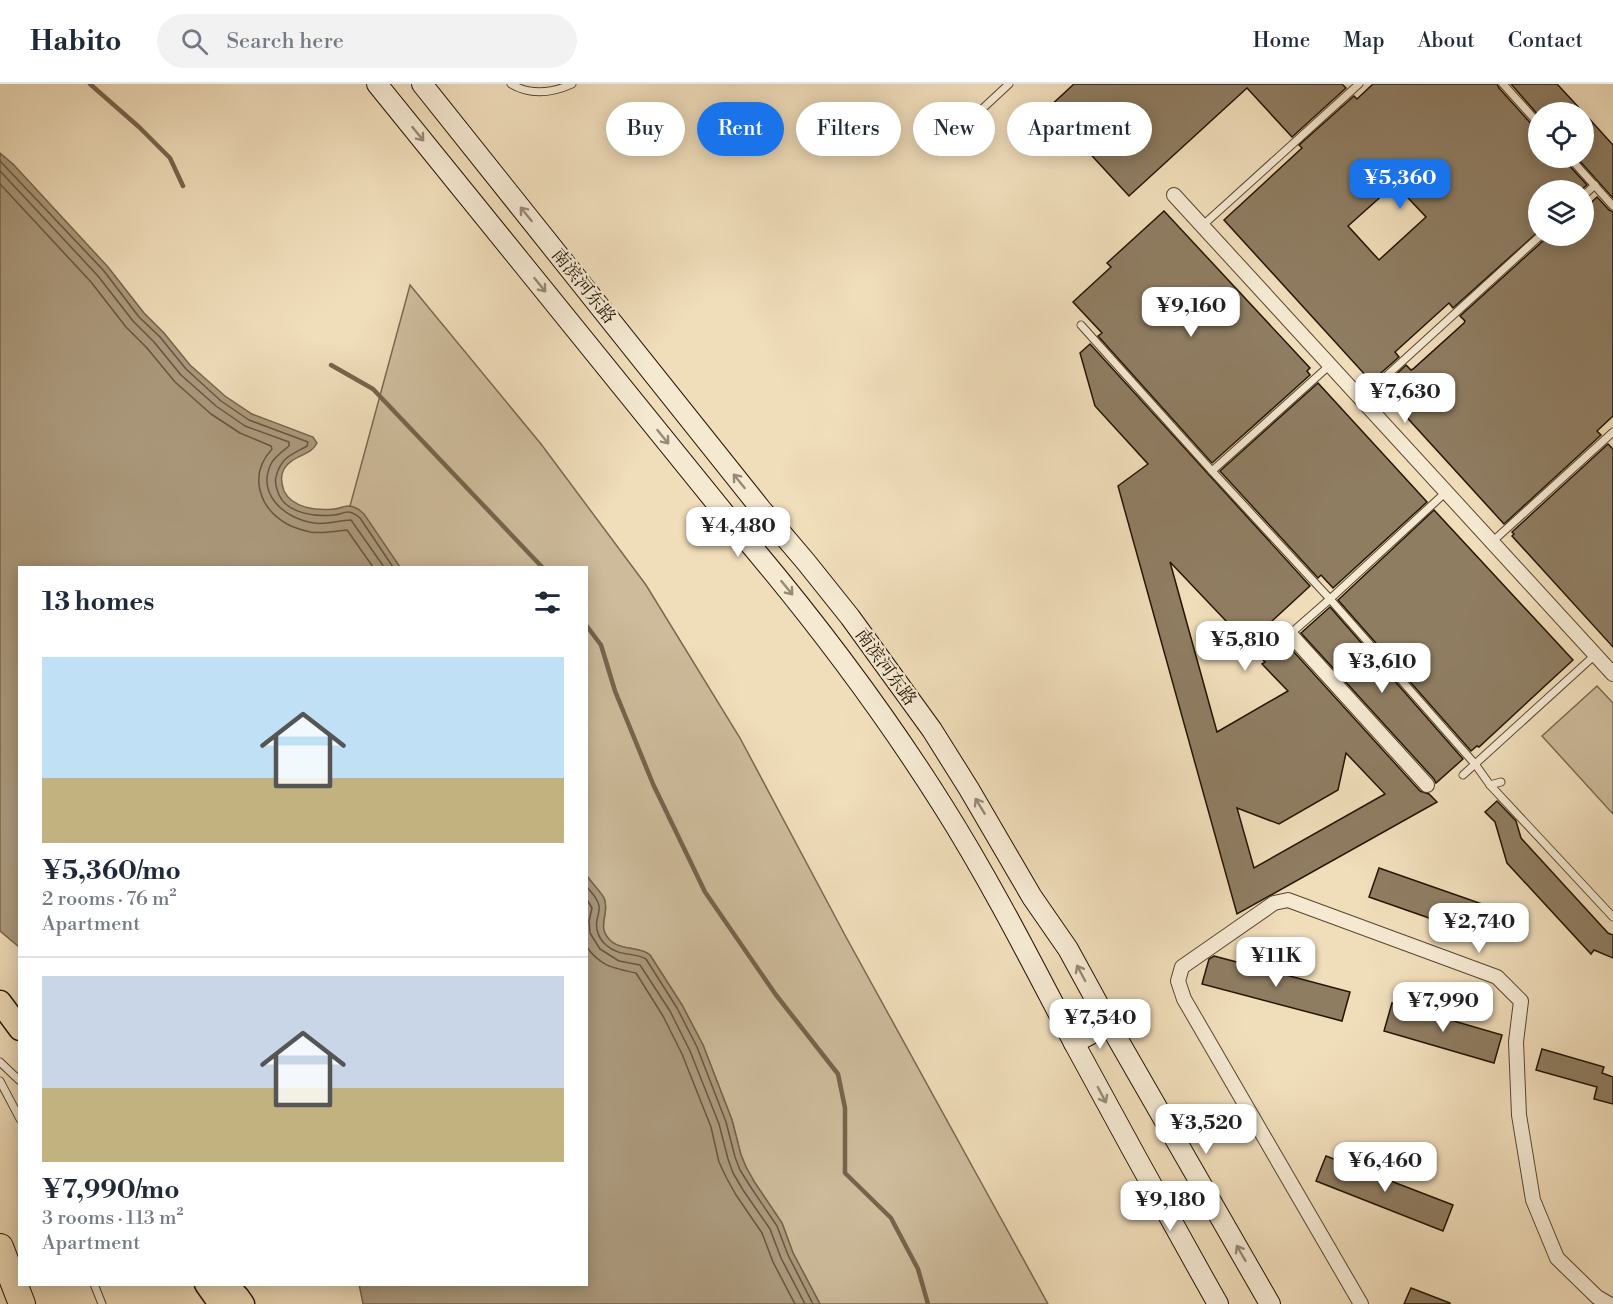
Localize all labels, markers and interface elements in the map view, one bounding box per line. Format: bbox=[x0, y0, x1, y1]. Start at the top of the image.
search box bbox=[157, 14, 577, 68]
text: Habito bbox=[30, 24, 121, 59]
icon: search bbox=[178, 25, 211, 58]
text: Search here bbox=[226, 28, 344, 55]
text: Home bbox=[1253, 28, 1310, 54]
text: Map bbox=[1343, 28, 1385, 54]
text: About bbox=[1418, 28, 1475, 54]
text: Contact bbox=[1508, 28, 1583, 54]
chip: Buy bbox=[606, 102, 685, 156]
chip: Rent bbox=[697, 102, 784, 156]
chip: Filters bbox=[796, 102, 901, 156]
chip: New bbox=[913, 102, 995, 156]
chip: Apartment bbox=[1007, 102, 1152, 156]
map controls bbox=[1528, 102, 1594, 246]
button: locate bbox=[1528, 102, 1594, 168]
one-way arrow bbox=[411, 126, 424, 142]
pin: ¥5,360 bbox=[1351, 159, 1449, 210]
text: ¥5,360 bbox=[1363, 166, 1437, 191]
button: layers bbox=[1528, 180, 1594, 246]
one-way arrow bbox=[519, 206, 532, 222]
street label: 南滨河东路 bbox=[546, 244, 621, 329]
one-way arrow bbox=[534, 277, 547, 293]
pin: ¥9,160 bbox=[1142, 287, 1240, 338]
text: ¥9,160 bbox=[1156, 294, 1226, 319]
pin: ¥7,630 bbox=[1356, 373, 1454, 424]
text: ¥7,630 bbox=[1369, 380, 1441, 405]
one-way arrow bbox=[656, 429, 670, 444]
one-way arrow bbox=[732, 473, 745, 489]
pin: ¥4,480 bbox=[689, 507, 787, 558]
text: ¥4,480 bbox=[700, 514, 776, 539]
one-way arrow bbox=[780, 580, 793, 596]
text: 13 homes bbox=[42, 586, 154, 618]
icon: filters bbox=[531, 586, 564, 619]
pin: ¥5,810 bbox=[1196, 621, 1294, 672]
street label: 南滨河东路 bbox=[850, 624, 921, 710]
text: ¥5,810 bbox=[1210, 628, 1280, 653]
pin: ¥3,610 bbox=[1333, 643, 1431, 694]
text: ¥3,610 bbox=[1347, 650, 1417, 675]
icon: home bbox=[249, 696, 357, 804]
one-way arrow bbox=[973, 798, 985, 815]
text: ¥5,360/mo bbox=[42, 855, 181, 887]
text: 2 rooms · 76 m² bbox=[42, 887, 176, 912]
pin: ¥2,740 bbox=[1430, 903, 1528, 954]
text: ¥2,740 bbox=[1443, 910, 1515, 935]
text: Apartment bbox=[42, 912, 140, 937]
pin: ¥11K bbox=[1240, 937, 1312, 988]
text: ¥11K bbox=[1250, 944, 1302, 969]
one-way arrow bbox=[1075, 964, 1086, 982]
pin: ¥7,990 bbox=[1394, 982, 1492, 1033]
text: ¥7,990 bbox=[1407, 989, 1479, 1014]
pin: ¥7,540 bbox=[1051, 999, 1149, 1050]
text: ¥7,540 bbox=[1064, 1006, 1136, 1031]
icon: home bbox=[249, 1015, 357, 1123]
one-way arrow bbox=[1097, 1085, 1108, 1103]
pin: ¥3,520 bbox=[1157, 1104, 1255, 1155]
text: ¥3,520 bbox=[1170, 1111, 1242, 1136]
pin: ¥6,460 bbox=[1336, 1142, 1434, 1193]
text: ¥6,460 bbox=[1348, 1149, 1422, 1174]
text: ¥7,990/mo bbox=[42, 1174, 180, 1206]
pin: ¥9,180 bbox=[1121, 1181, 1219, 1232]
text: ¥9,180 bbox=[1135, 1188, 1205, 1213]
text: 3 rooms · 113 m² bbox=[42, 1206, 183, 1231]
text: Apartment bbox=[42, 1231, 140, 1256]
one-way arrow bbox=[1235, 1245, 1247, 1262]

